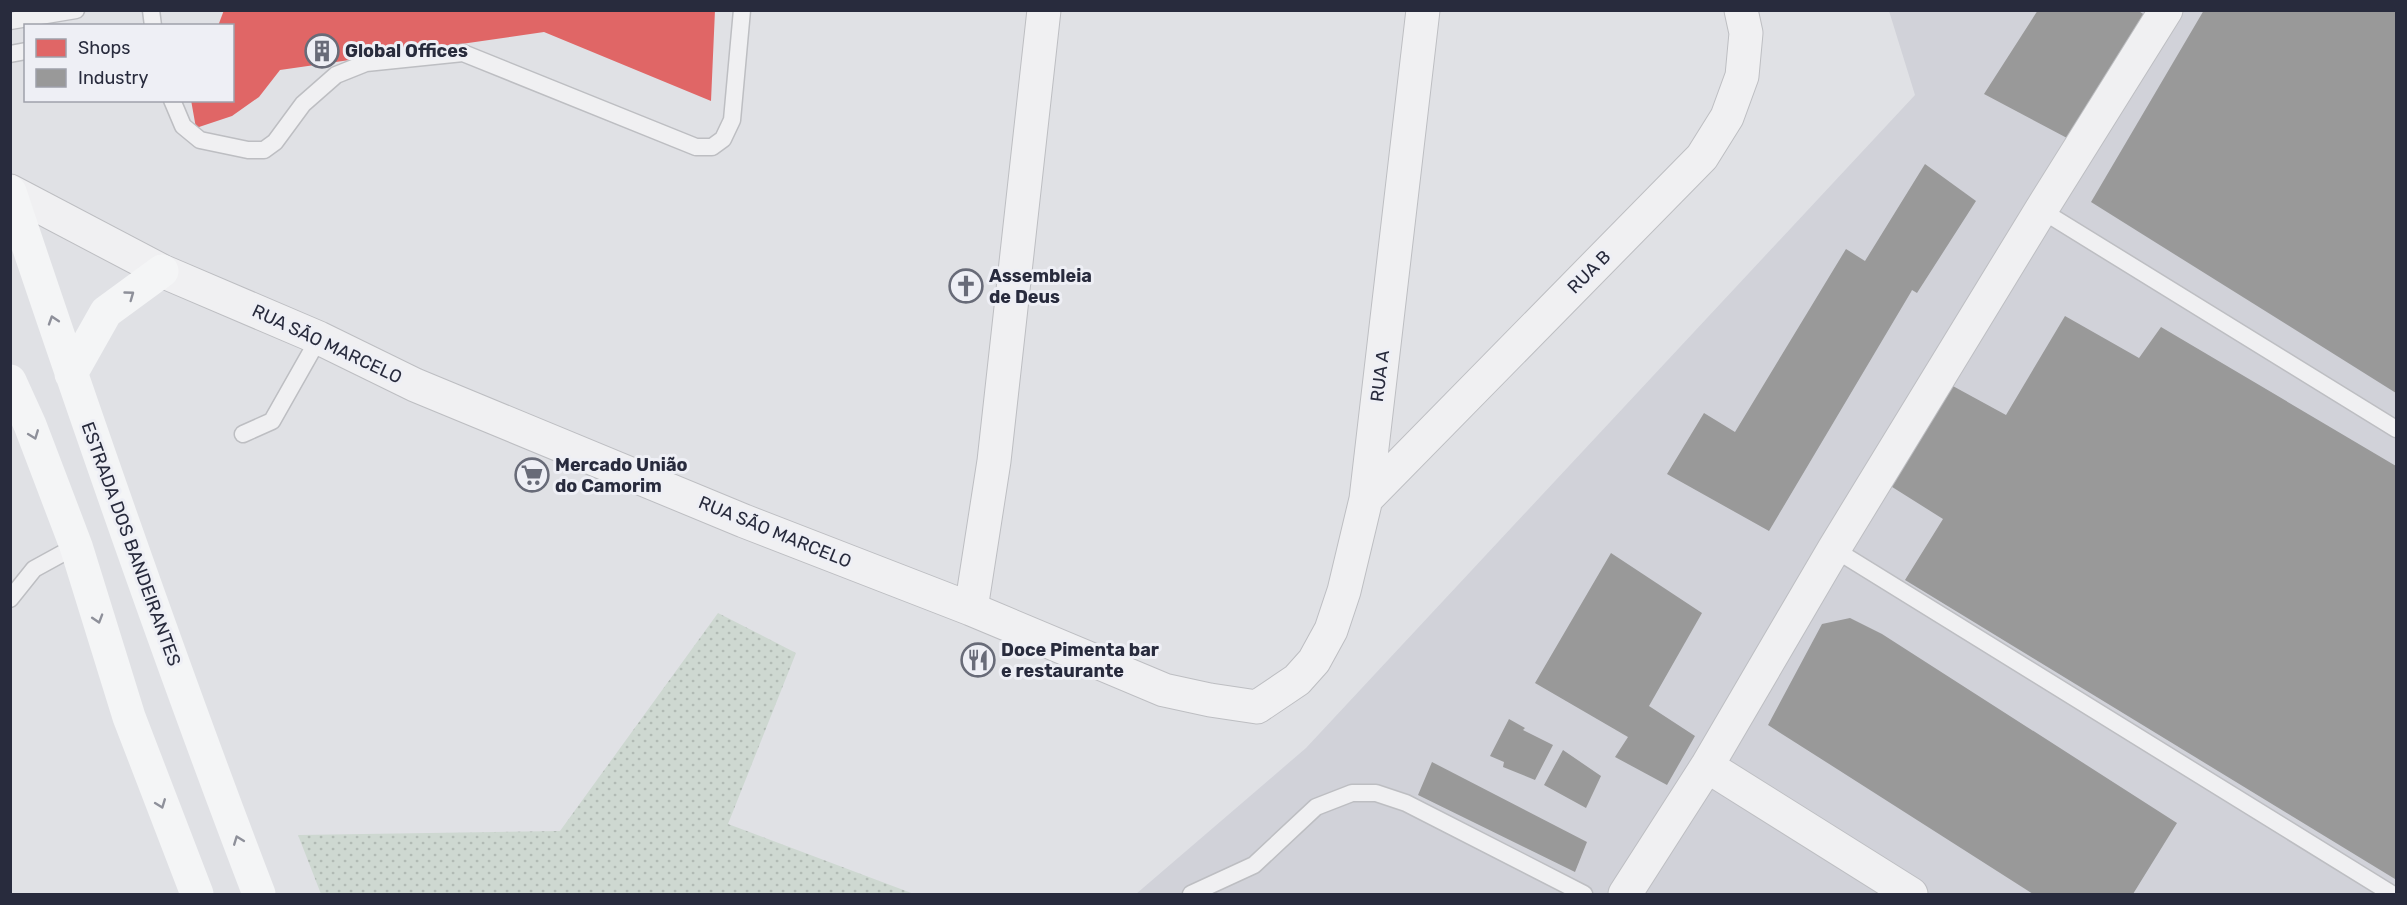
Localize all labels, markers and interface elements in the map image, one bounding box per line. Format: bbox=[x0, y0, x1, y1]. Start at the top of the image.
legend bbox=[24, 24, 234, 102]
building icon: Global Offices bbox=[304, 33, 340, 69]
text: Shops bbox=[78, 37, 130, 59]
place label: Global Offices bbox=[345, 40, 468, 62]
text: Industry bbox=[78, 67, 148, 89]
street label: RUA B bbox=[1563, 246, 1615, 298]
place label: Assembleia de Deus bbox=[989, 265, 1092, 308]
church icon: Assembleia de Deus bbox=[948, 268, 984, 304]
one-way arrow bbox=[123, 291, 134, 302]
street label: RUA SÃO MARCELO bbox=[249, 300, 405, 388]
one-way arrow bbox=[48, 315, 60, 326]
street label: RUA A bbox=[1366, 349, 1394, 403]
street label: ESTRADA DOS BANDEIRANTES bbox=[77, 419, 185, 669]
one-way arrow bbox=[27, 429, 39, 440]
place label: Mercado União do Camorim bbox=[555, 454, 688, 497]
supermarket icon: Mercado União do Camorim bbox=[514, 457, 550, 493]
street label: RUA SÃO MARCELO bbox=[695, 491, 855, 573]
one-way arrow bbox=[91, 613, 104, 624]
place label: Doce Pimenta bar e restaurante bbox=[1001, 639, 1159, 682]
restaurant icon: Doce Pimenta bar e restaurante bbox=[960, 642, 996, 678]
one-way arrow bbox=[154, 797, 166, 808]
one-way arrow bbox=[232, 835, 245, 846]

